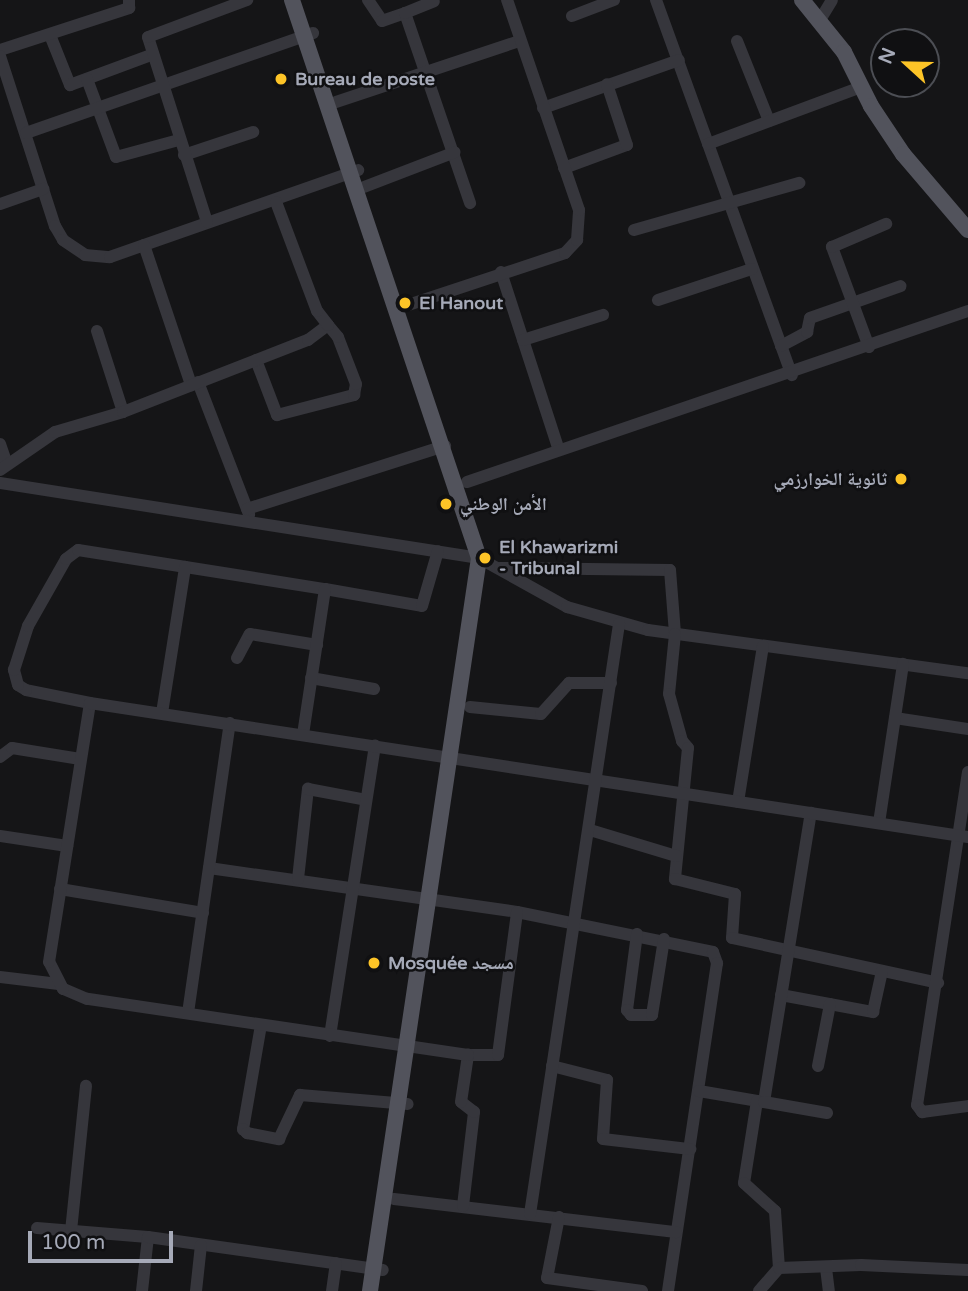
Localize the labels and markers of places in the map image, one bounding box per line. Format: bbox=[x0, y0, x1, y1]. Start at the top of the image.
place label: Bureau de poste bbox=[295, 68, 435, 90]
marker: Bureau de poste bbox=[273, 71, 289, 87]
place label: El Hanout bbox=[419, 292, 503, 314]
marker: El Hanout bbox=[397, 295, 413, 311]
place label: ثانوية الخوارزمي bbox=[773, 468, 887, 490]
marker: ثانوية الخوارزمي bbox=[893, 471, 909, 487]
place label: الأمن الوطني bbox=[460, 493, 547, 515]
marker: الأمن الوطني bbox=[438, 496, 454, 512]
place label: El Khawarizmi - Tribunal bbox=[499, 537, 618, 580]
marker: El Khawarizmi - Tribunal bbox=[477, 550, 493, 566]
place label: Mosquée مسجد bbox=[388, 952, 514, 974]
marker: Mosquée مسجد bbox=[366, 955, 382, 971]

